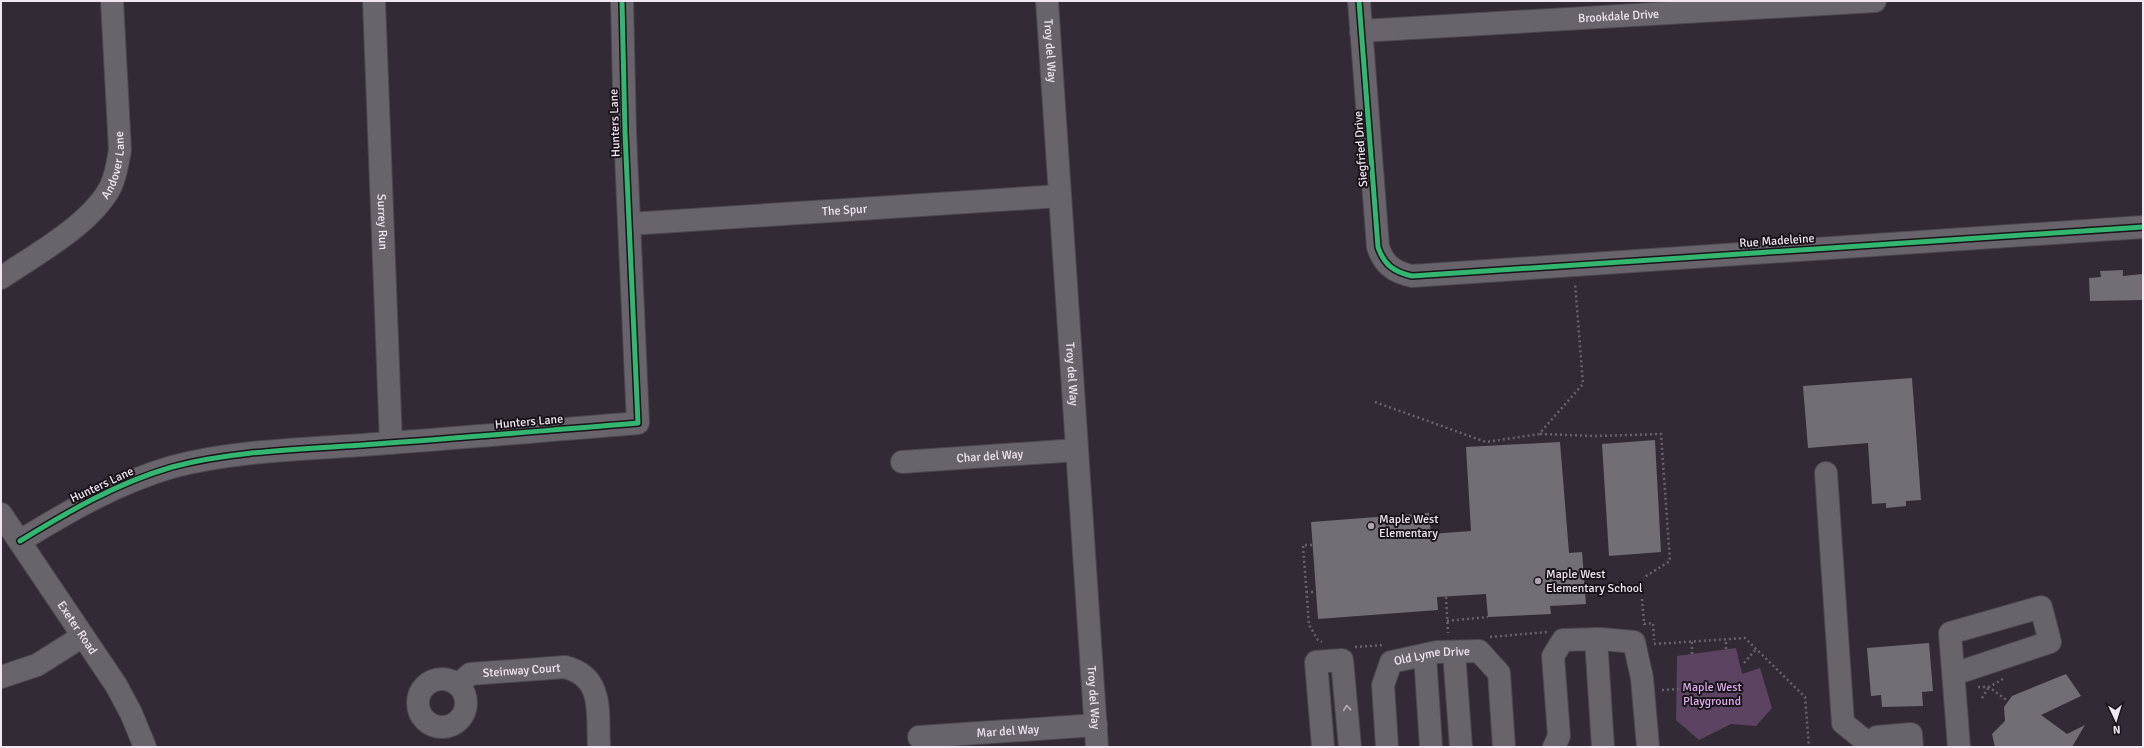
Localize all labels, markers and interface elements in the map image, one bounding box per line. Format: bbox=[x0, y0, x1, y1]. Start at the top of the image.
street label: Brookdale Drive bbox=[1578, 6, 1659, 26]
street label: Troy del Way bbox=[1041, 19, 1060, 84]
street label: Hunters Lane bbox=[606, 89, 624, 157]
street label: Siegfried Drive bbox=[1351, 110, 1371, 188]
street label: Andover Lane bbox=[98, 131, 127, 202]
street label: Surrey Run bbox=[374, 194, 391, 250]
street label: The Spur bbox=[822, 201, 868, 219]
street label: Rue Madeleine bbox=[1739, 231, 1815, 251]
street label: Troy del Way bbox=[1062, 342, 1082, 407]
street label: Hunters Lane bbox=[494, 412, 564, 432]
street label: Char del Way bbox=[956, 446, 1024, 466]
street label: Hunters Lane bbox=[68, 464, 136, 506]
place label: Maple West Elementary bbox=[1379, 512, 1438, 541]
marker: Maple West Elementary bbox=[1366, 521, 1376, 531]
place label: Maple West Elementary School bbox=[1546, 567, 1643, 596]
marker: Maple West Elementary School bbox=[1533, 576, 1543, 586]
street label: Exeter Road bbox=[54, 598, 101, 657]
street label: Old Lyme Drive bbox=[1392, 644, 1470, 669]
street label: Steinway Court bbox=[482, 660, 561, 681]
street label: Troy del Way bbox=[1084, 665, 1103, 730]
park label: Maple West Playground bbox=[1682, 680, 1742, 709]
north arrow bbox=[2096, 700, 2136, 740]
one-way arrow bbox=[1342, 705, 1351, 711]
street label: Mar del Way bbox=[976, 721, 1040, 741]
text: N bbox=[2112, 723, 2121, 736]

